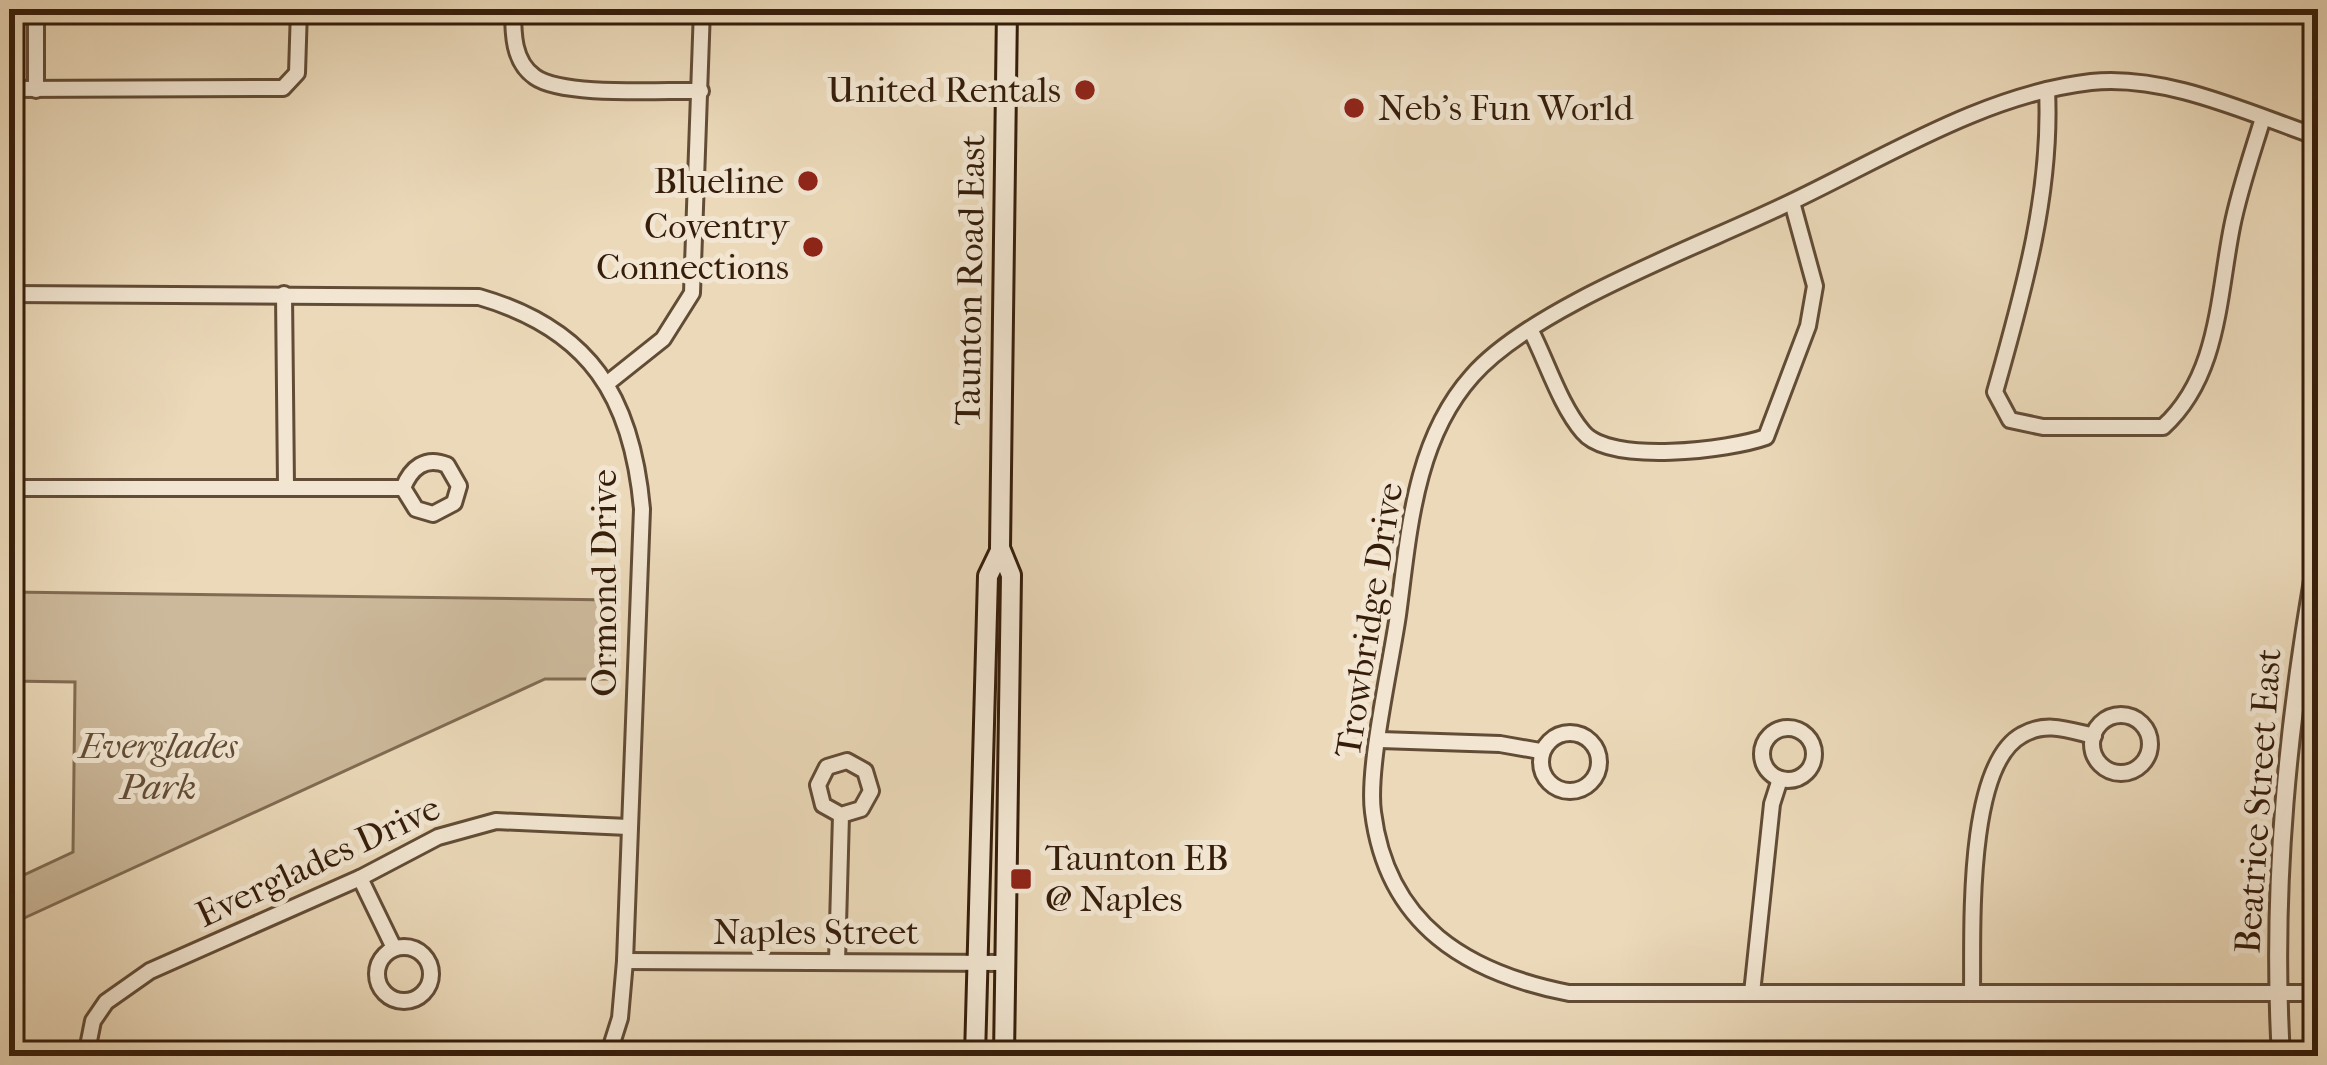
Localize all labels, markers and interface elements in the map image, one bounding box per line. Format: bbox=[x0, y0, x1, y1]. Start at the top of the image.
place label: United Rentals bbox=[827, 69, 1061, 111]
marker: United Rentals bbox=[1072, 77, 1098, 103]
place label: Neb's Fun World bbox=[1378, 87, 1634, 129]
marker: Neb's Fun World bbox=[1341, 95, 1367, 121]
street label: Taunton Road East bbox=[946, 134, 994, 426]
place label: Blueline bbox=[654, 160, 784, 202]
marker: Blueline bbox=[795, 168, 821, 194]
place label: Coventry Connections bbox=[596, 205, 791, 288]
marker: Coventry Connections bbox=[800, 234, 826, 260]
street label: Ormond Drive bbox=[583, 469, 625, 697]
street label: Trowbridge Drive bbox=[1327, 480, 1411, 760]
street label: Beatrice Street East bbox=[2226, 647, 2290, 955]
park label: Everglades Park bbox=[77, 725, 238, 808]
street label: Everglades Drive bbox=[190, 786, 446, 936]
place label: Taunton EB @ Naples bbox=[1045, 837, 1229, 920]
marker: Taunton EB @ Naples bbox=[1008, 866, 1034, 892]
street label: Naples Street bbox=[713, 911, 919, 953]

